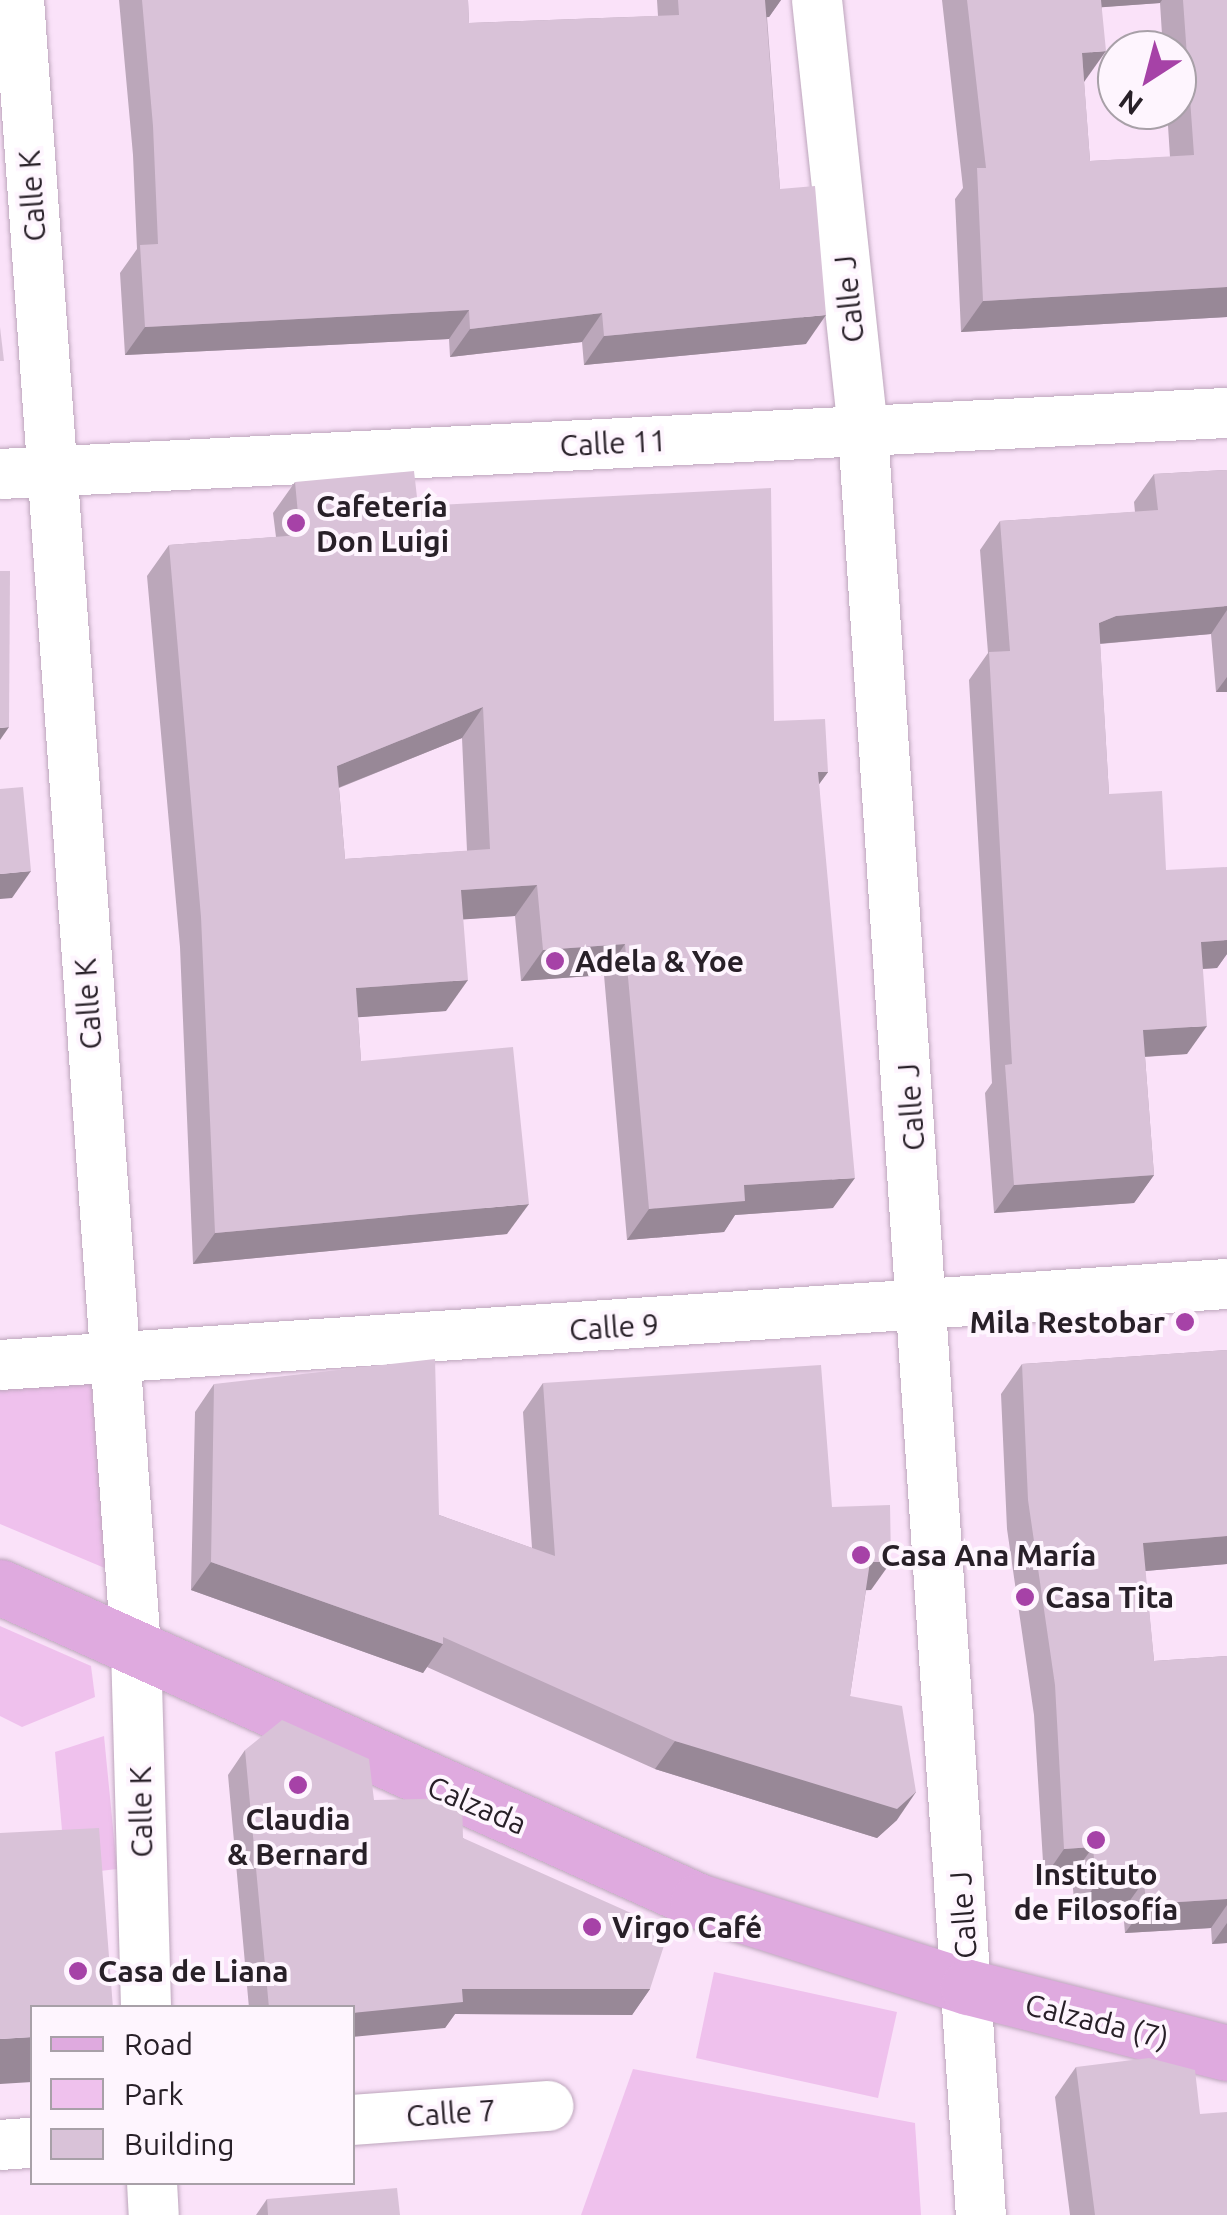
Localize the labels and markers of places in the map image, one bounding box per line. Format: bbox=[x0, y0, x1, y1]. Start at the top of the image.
place label: Cafetería Don Luigi bbox=[316, 488, 449, 558]
marker: Cafetería Don Luigi bbox=[285, 512, 307, 534]
place label: Adela & Yoe bbox=[575, 943, 744, 979]
marker: Adela & Yoe bbox=[544, 950, 566, 972]
place label: Mila Restobar bbox=[969, 1304, 1165, 1340]
marker: Mila Restobar bbox=[1174, 1311, 1196, 1333]
place label: Casa Ana María bbox=[881, 1537, 1096, 1573]
marker: Casa Ana María bbox=[850, 1544, 872, 1566]
place label: Casa Tita bbox=[1045, 1579, 1174, 1615]
marker: Casa Tita bbox=[1014, 1586, 1036, 1608]
marker: Claudia & Bernard bbox=[287, 1774, 309, 1796]
place label: Claudia & Bernard bbox=[227, 1801, 369, 1872]
marker: Instituto de Filosofía bbox=[1085, 1829, 1107, 1851]
place label: Instituto de Filosofía bbox=[1014, 1856, 1178, 1926]
place label: Virgo Café bbox=[612, 1909, 762, 1945]
marker: Virgo Café bbox=[581, 1916, 603, 1938]
place label: Casa de Liana bbox=[98, 1953, 289, 1989]
marker: Casa de Liana bbox=[67, 1960, 89, 1982]

